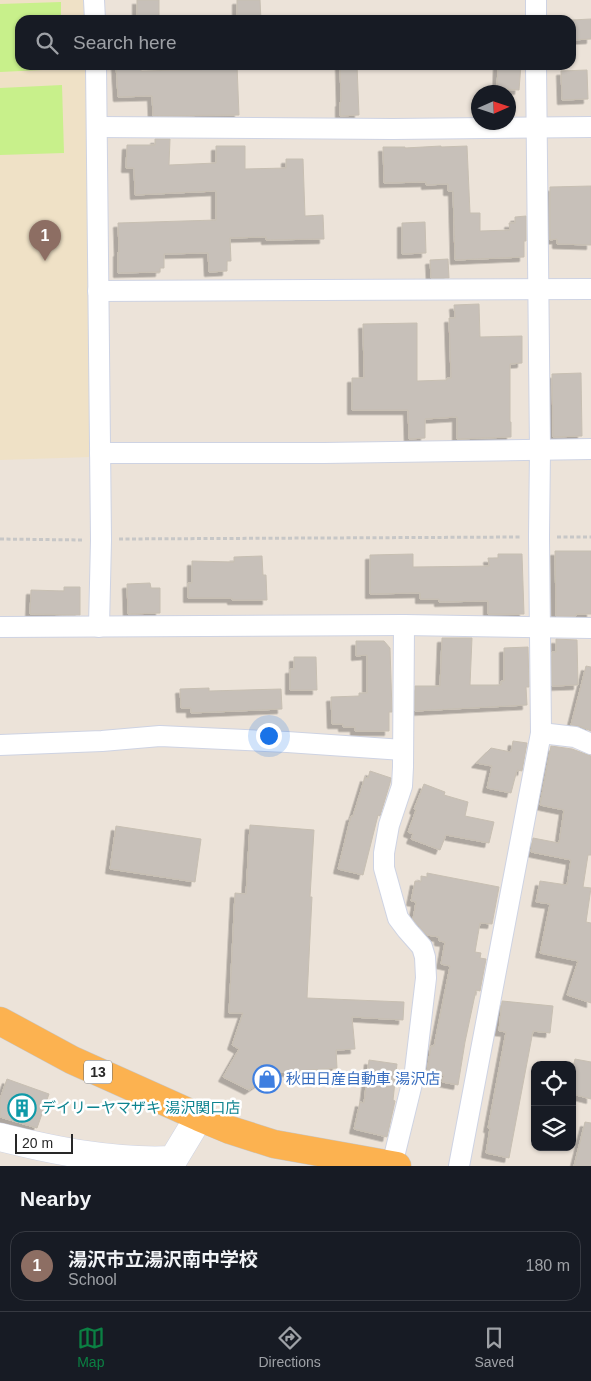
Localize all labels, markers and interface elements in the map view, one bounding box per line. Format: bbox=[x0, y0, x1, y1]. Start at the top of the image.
search box bbox=[15, 15, 576, 70]
icon: search bbox=[33, 29, 61, 57]
text: Search here bbox=[73, 32, 177, 53]
north arrow bbox=[471, 85, 516, 130]
pin: 1 bbox=[29, 220, 61, 261]
your location bbox=[256, 723, 282, 749]
road number: 13 bbox=[84, 1060, 112, 1084]
map controls bbox=[531, 1061, 576, 1151]
button: locate bbox=[531, 1061, 576, 1106]
shop icon: 秋田日産自動車 湯沢店 bbox=[252, 1064, 282, 1094]
place label: 秋田日産自動車 湯沢店 bbox=[286, 1070, 440, 1087]
building icon: デイリーヤマザキ 湯沢関口店 bbox=[7, 1093, 37, 1123]
place label: デイリーヤマザキ 湯沢関口店 bbox=[41, 1099, 240, 1116]
button: layers bbox=[531, 1106, 576, 1151]
scale bar bbox=[15, 1131, 72, 1154]
text: 20 m bbox=[22, 1135, 53, 1151]
text: Nearby bbox=[20, 1187, 91, 1210]
text: 湯沢市立湯沢南中学校 bbox=[68, 1249, 258, 1270]
text: 1 bbox=[33, 1257, 41, 1274]
text: 180 m bbox=[526, 1257, 570, 1274]
text: School bbox=[68, 1271, 117, 1288]
tab: Map bbox=[77, 1324, 105, 1370]
tab: Directions bbox=[259, 1324, 321, 1370]
tab: Saved bbox=[474, 1324, 514, 1370]

